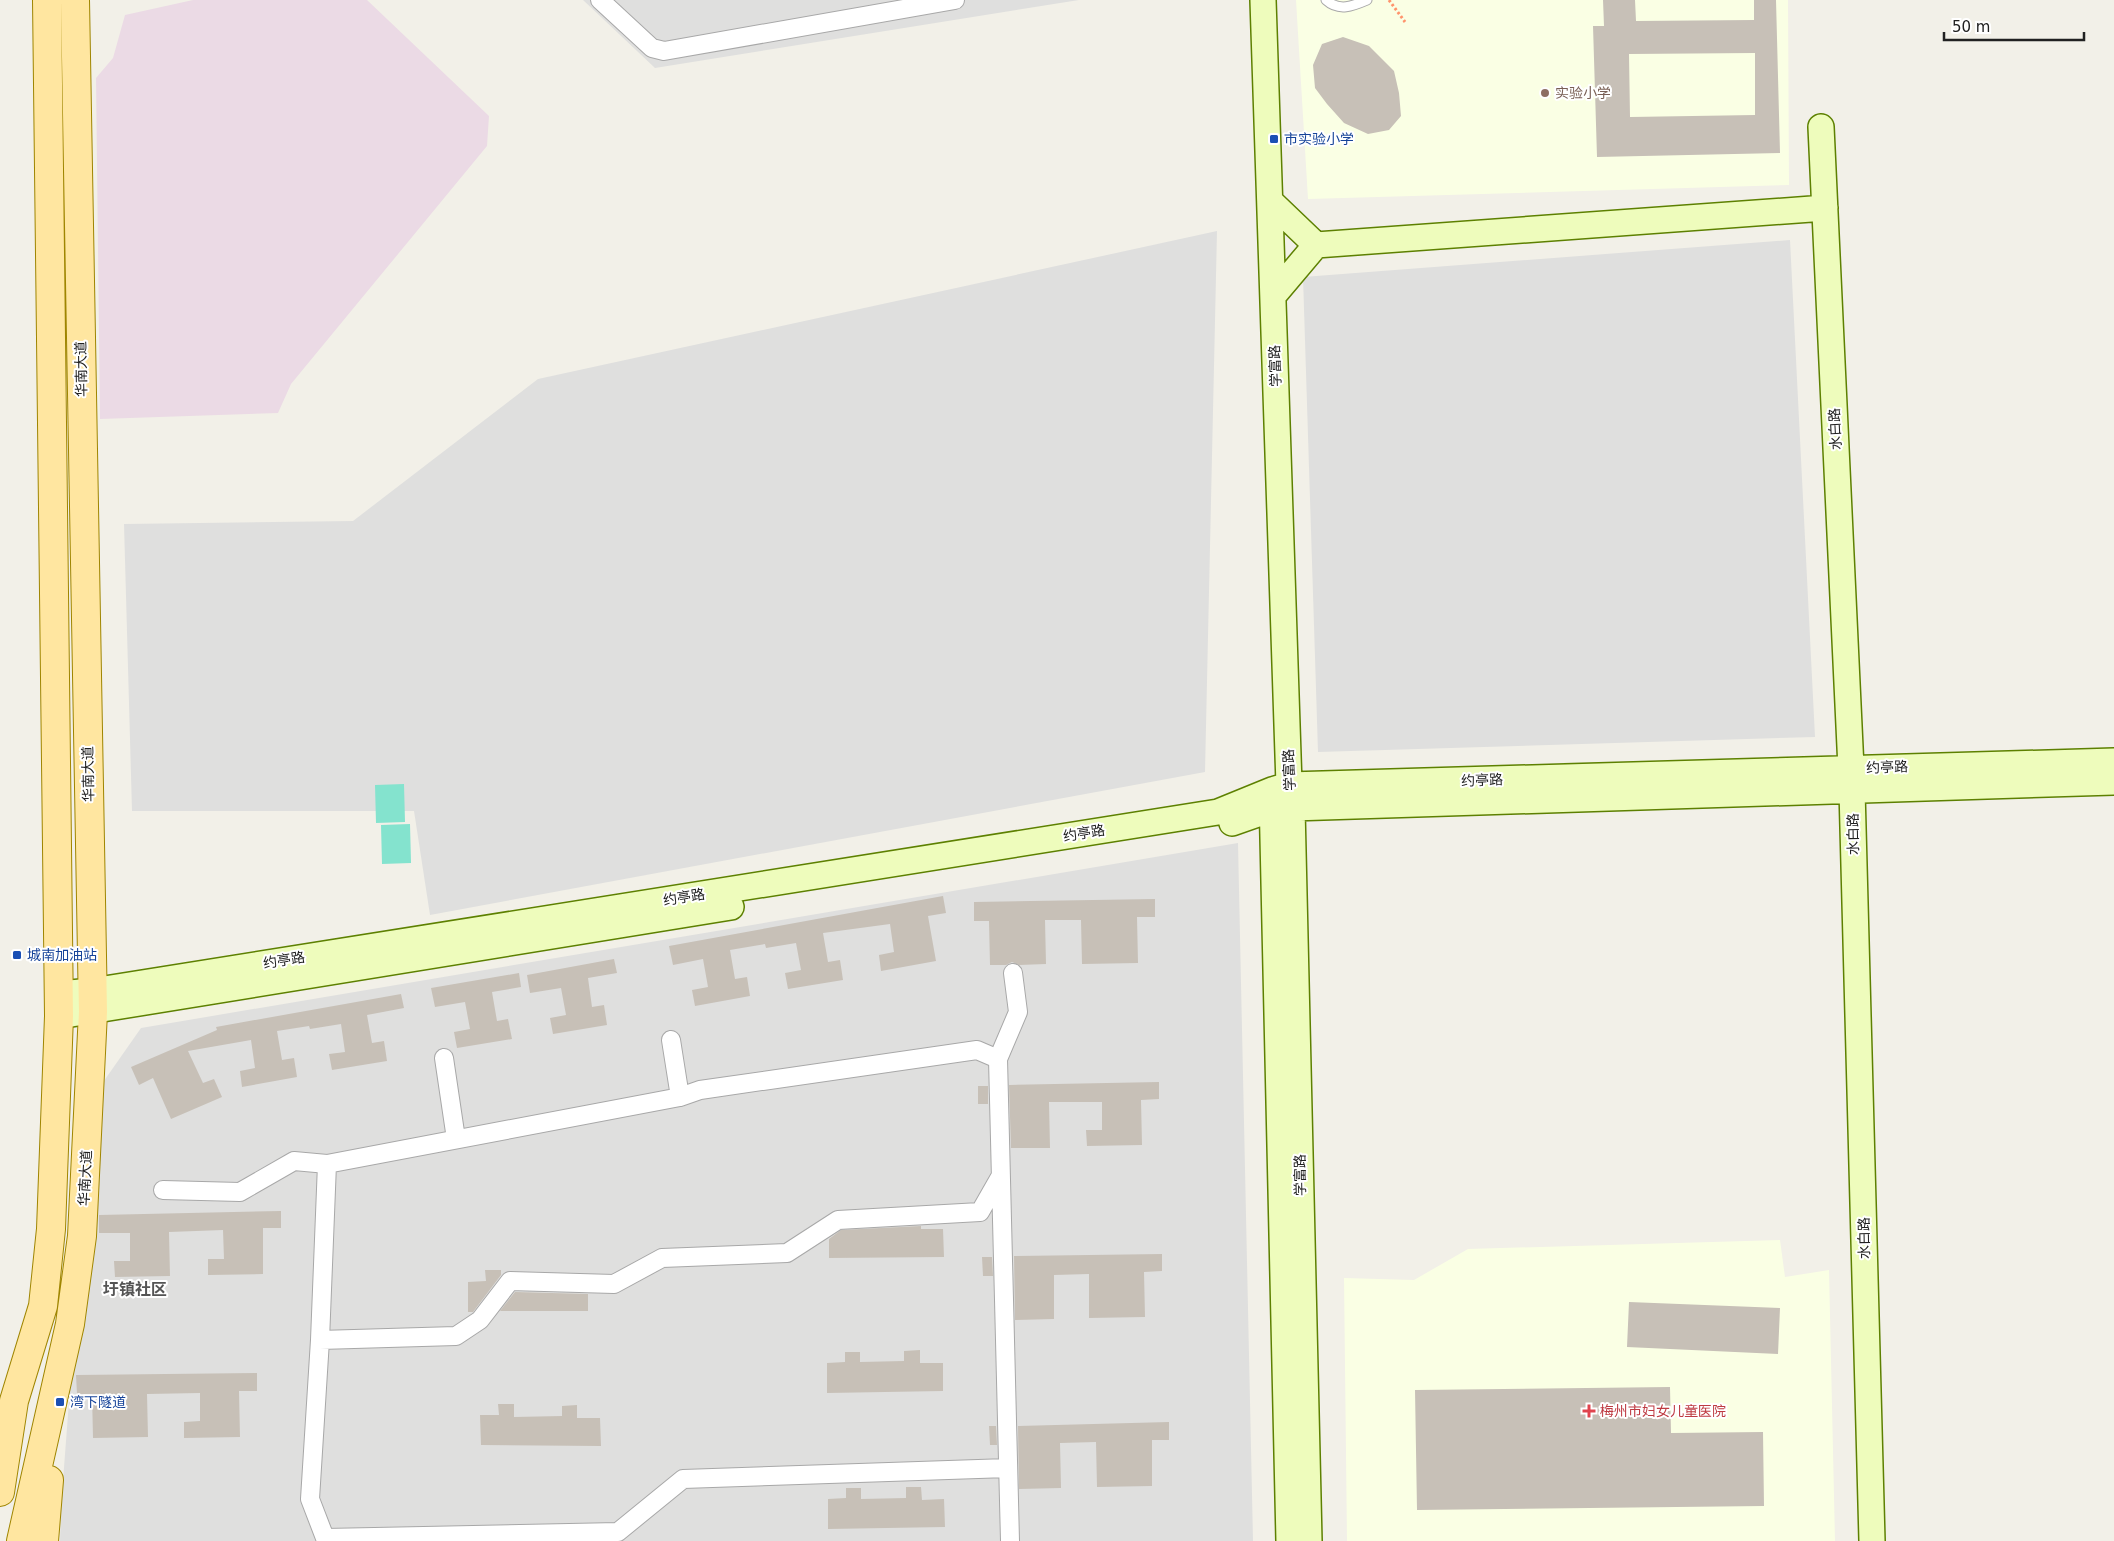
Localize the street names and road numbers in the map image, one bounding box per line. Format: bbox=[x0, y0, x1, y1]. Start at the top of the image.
street label: 华南大道 bbox=[73, 341, 89, 397]
street label: 学富路 bbox=[1266, 345, 1284, 387]
street label: 水白路 bbox=[1826, 408, 1844, 450]
street label: 华南大道 bbox=[80, 746, 96, 802]
street label: 学富路 bbox=[1280, 749, 1298, 791]
street label: 约亭路 bbox=[1866, 758, 1908, 776]
street label: 约亭路 bbox=[1461, 771, 1503, 789]
street label: 水白路 bbox=[1845, 813, 1861, 855]
street label: 约亭路 bbox=[1062, 822, 1106, 844]
street label: 约亭路 bbox=[662, 886, 706, 908]
street label: 约亭路 bbox=[262, 949, 306, 971]
street label: 华南大道 bbox=[76, 1150, 94, 1206]
street label: 学富路 bbox=[1292, 1154, 1308, 1196]
street label: 水白路 bbox=[1856, 1217, 1872, 1259]

